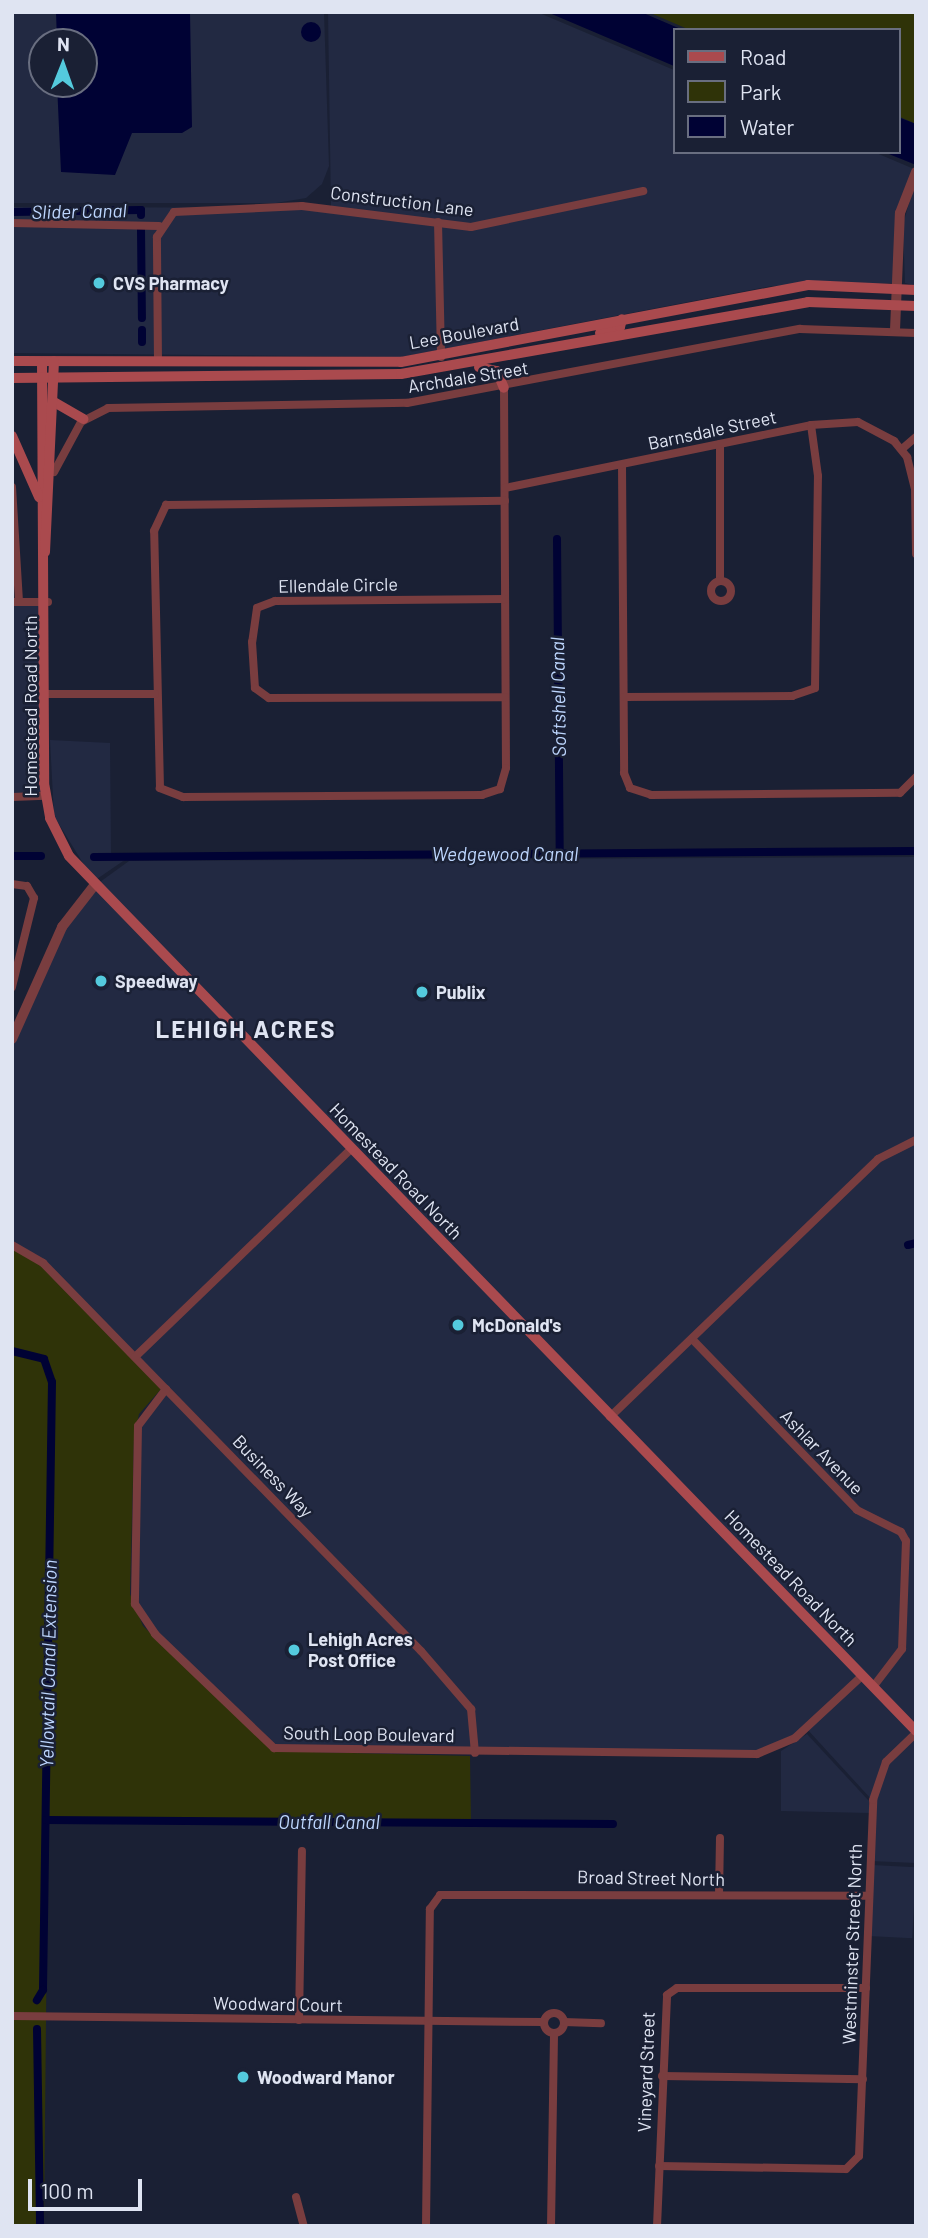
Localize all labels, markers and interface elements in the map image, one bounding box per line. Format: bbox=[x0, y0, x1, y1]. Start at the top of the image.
north arrow bbox=[28, 28, 98, 98]
legend bbox=[673, 28, 900, 154]
text: N bbox=[57, 32, 70, 55]
text: Road bbox=[740, 44, 786, 69]
text: Park bbox=[740, 79, 781, 104]
text: Water bbox=[740, 114, 794, 139]
street label: Construction Lane bbox=[329, 182, 475, 220]
water label: Slider Canal bbox=[31, 199, 127, 223]
place label: CVS Pharmacy bbox=[113, 272, 229, 294]
marker: CVS Pharmacy bbox=[91, 275, 107, 291]
street label: Lee Boulevard bbox=[407, 313, 521, 353]
street label: Archdale Street bbox=[406, 357, 530, 397]
street label: Barnsdale Street bbox=[646, 406, 778, 454]
street label: Ellendale Circle bbox=[278, 573, 398, 597]
street label: Homestead Road North bbox=[19, 615, 41, 797]
water label: Softshell Canal bbox=[546, 637, 570, 757]
water label: Wedgewood Canal bbox=[432, 843, 578, 865]
place label: Speedway bbox=[115, 970, 198, 992]
marker: Speedway bbox=[93, 973, 109, 989]
place label: Publix bbox=[436, 981, 485, 1003]
marker: Publix bbox=[414, 984, 430, 1000]
district label: LEHIGH ACRES bbox=[157, 1015, 335, 1043]
street label: Homestead Road North bbox=[325, 1098, 467, 1244]
place label: McDonald's bbox=[472, 1314, 561, 1336]
marker: McDonald's bbox=[450, 1317, 466, 1333]
street label: Ashlar Avenue bbox=[776, 1405, 868, 1499]
street label: Business Way bbox=[228, 1430, 318, 1522]
street label: Homestead Road North bbox=[720, 1505, 862, 1651]
water label: Yellowtail Canal Extension bbox=[35, 1560, 61, 1768]
place label: Lehigh Acres Post Office bbox=[308, 1629, 413, 1672]
marker: Lehigh Acres Post Office bbox=[286, 1642, 302, 1658]
street label: South Loop Boulevard bbox=[283, 1722, 455, 1746]
water label: Outfall Canal bbox=[278, 1811, 380, 1833]
street label: Westminster Street North bbox=[838, 1843, 866, 2045]
street label: Broad Street North bbox=[577, 1866, 725, 1890]
street label: Woodward Court bbox=[213, 1992, 343, 2016]
street label: Vineyard Street bbox=[633, 2011, 659, 2133]
place label: Woodward Manor bbox=[257, 2066, 395, 2088]
marker: Woodward Manor bbox=[235, 2069, 251, 2085]
scale bar bbox=[32, 2164, 145, 2208]
text: 100 m bbox=[41, 2178, 94, 2203]

